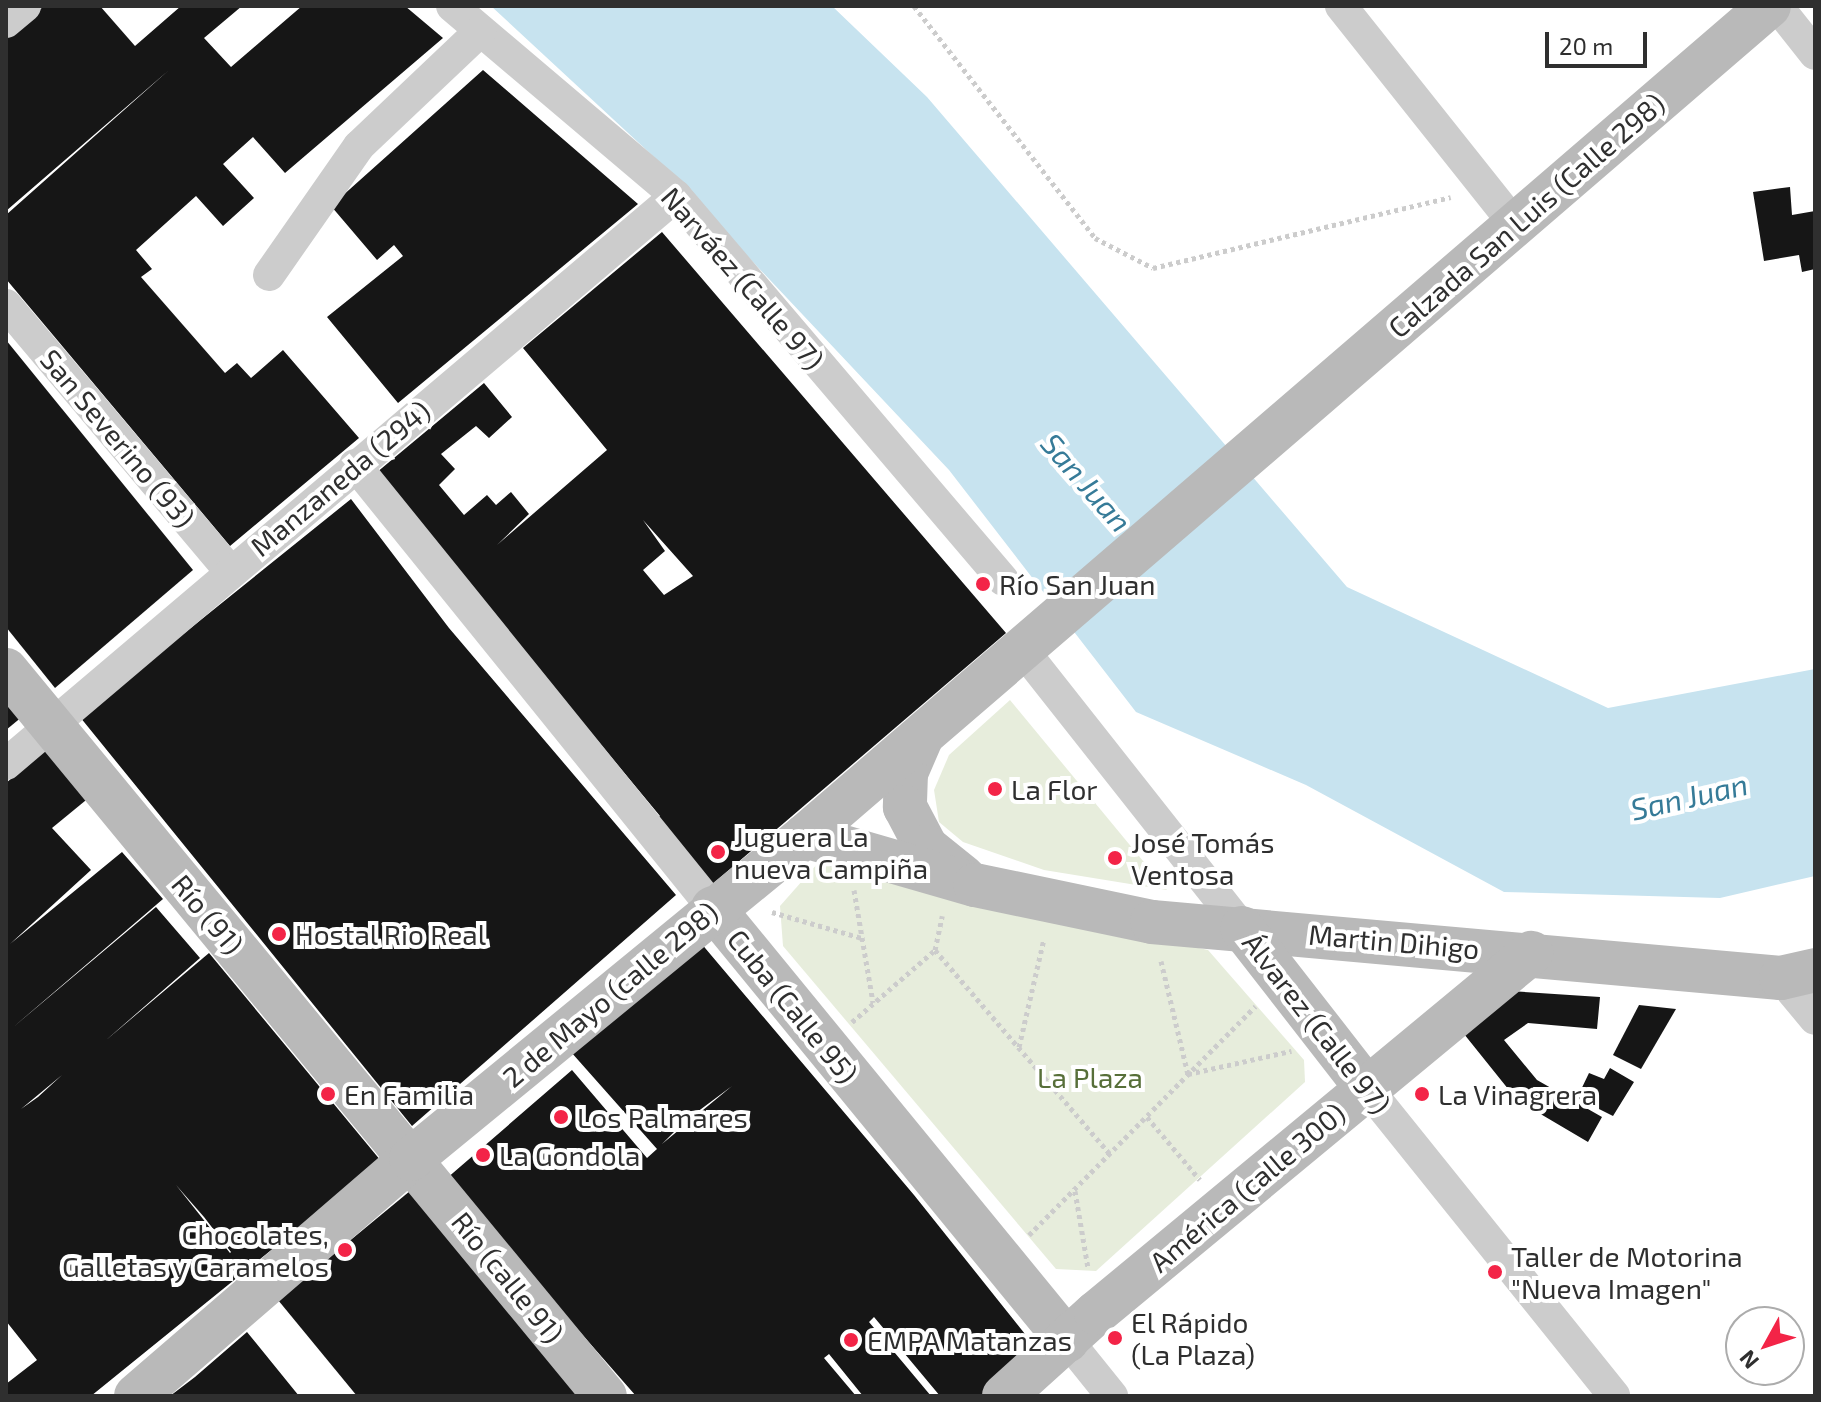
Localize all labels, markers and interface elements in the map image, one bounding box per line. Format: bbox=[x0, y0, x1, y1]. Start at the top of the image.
scale bar bbox=[1549, 16, 1651, 66]
text: 20 m bbox=[1559, 31, 1613, 60]
street label: Calzada San Luis (Calle 298) bbox=[1381, 86, 1671, 344]
street label: Narváez (Calle 97) bbox=[655, 180, 831, 376]
street label: San Severino (93) bbox=[34, 342, 202, 534]
street label: Manzaneda (294) bbox=[243, 393, 437, 563]
water label: San Juan bbox=[1034, 425, 1140, 539]
place label: Río San Juan bbox=[999, 567, 1156, 601]
marker: Río San Juan bbox=[974, 575, 992, 593]
water label: San Juan bbox=[1627, 765, 1751, 827]
place label: La Flor bbox=[1011, 772, 1098, 806]
marker: La Flor bbox=[986, 780, 1004, 798]
place label: Juguera La nueva Campiña bbox=[734, 819, 928, 885]
place label: José Tomás Ventosa bbox=[1131, 825, 1275, 891]
marker: Juguera La nueva Campiña bbox=[709, 843, 727, 861]
marker: José Tomás Ventosa bbox=[1106, 849, 1124, 867]
street label: Río (91) bbox=[165, 868, 251, 960]
street label: 2 de Mayo (calle 298) bbox=[496, 894, 724, 1094]
place label: Hostal Rio Real bbox=[295, 917, 487, 951]
street label: Martin Dihigo bbox=[1307, 917, 1481, 965]
street label: Cuba (Calle 95) bbox=[721, 922, 865, 1090]
marker: Hostal Rio Real bbox=[270, 925, 288, 943]
street label: Álvarez (Calle 97) bbox=[1236, 926, 1398, 1120]
park label: La Plaza bbox=[1037, 1060, 1143, 1094]
place label: En Familia bbox=[344, 1077, 474, 1111]
place label: La Vinagrera bbox=[1438, 1077, 1598, 1111]
marker: En Familia bbox=[319, 1085, 337, 1103]
marker: La Vinagrera bbox=[1413, 1085, 1431, 1103]
street label: América (calle 300) bbox=[1142, 1095, 1352, 1279]
place label: Los Palmares bbox=[577, 1100, 748, 1134]
marker: Los Palmares bbox=[552, 1108, 570, 1126]
place label: La Gondola bbox=[499, 1138, 640, 1172]
marker: La Gondola bbox=[474, 1146, 492, 1164]
street label: Río (calle 91) bbox=[445, 1205, 571, 1349]
place label: Chocolates, Galletas y Caramelos bbox=[61, 1217, 329, 1283]
place label: Taller de Motorina "Nueva Imagen" bbox=[1511, 1239, 1743, 1305]
marker: Chocolates, Galletas y Caramelos bbox=[336, 1241, 354, 1259]
marker: Taller de Motorina "Nueva Imagen" bbox=[1486, 1263, 1504, 1281]
place label: El Rápido (La Plaza) bbox=[1131, 1305, 1255, 1371]
north arrow bbox=[1725, 1306, 1805, 1386]
place label: EMPA Matanzas bbox=[867, 1323, 1073, 1357]
marker: El Rápido (La Plaza) bbox=[1106, 1329, 1124, 1347]
marker: EMPA Matanzas bbox=[842, 1331, 860, 1349]
text: N bbox=[1733, 1346, 1763, 1375]

